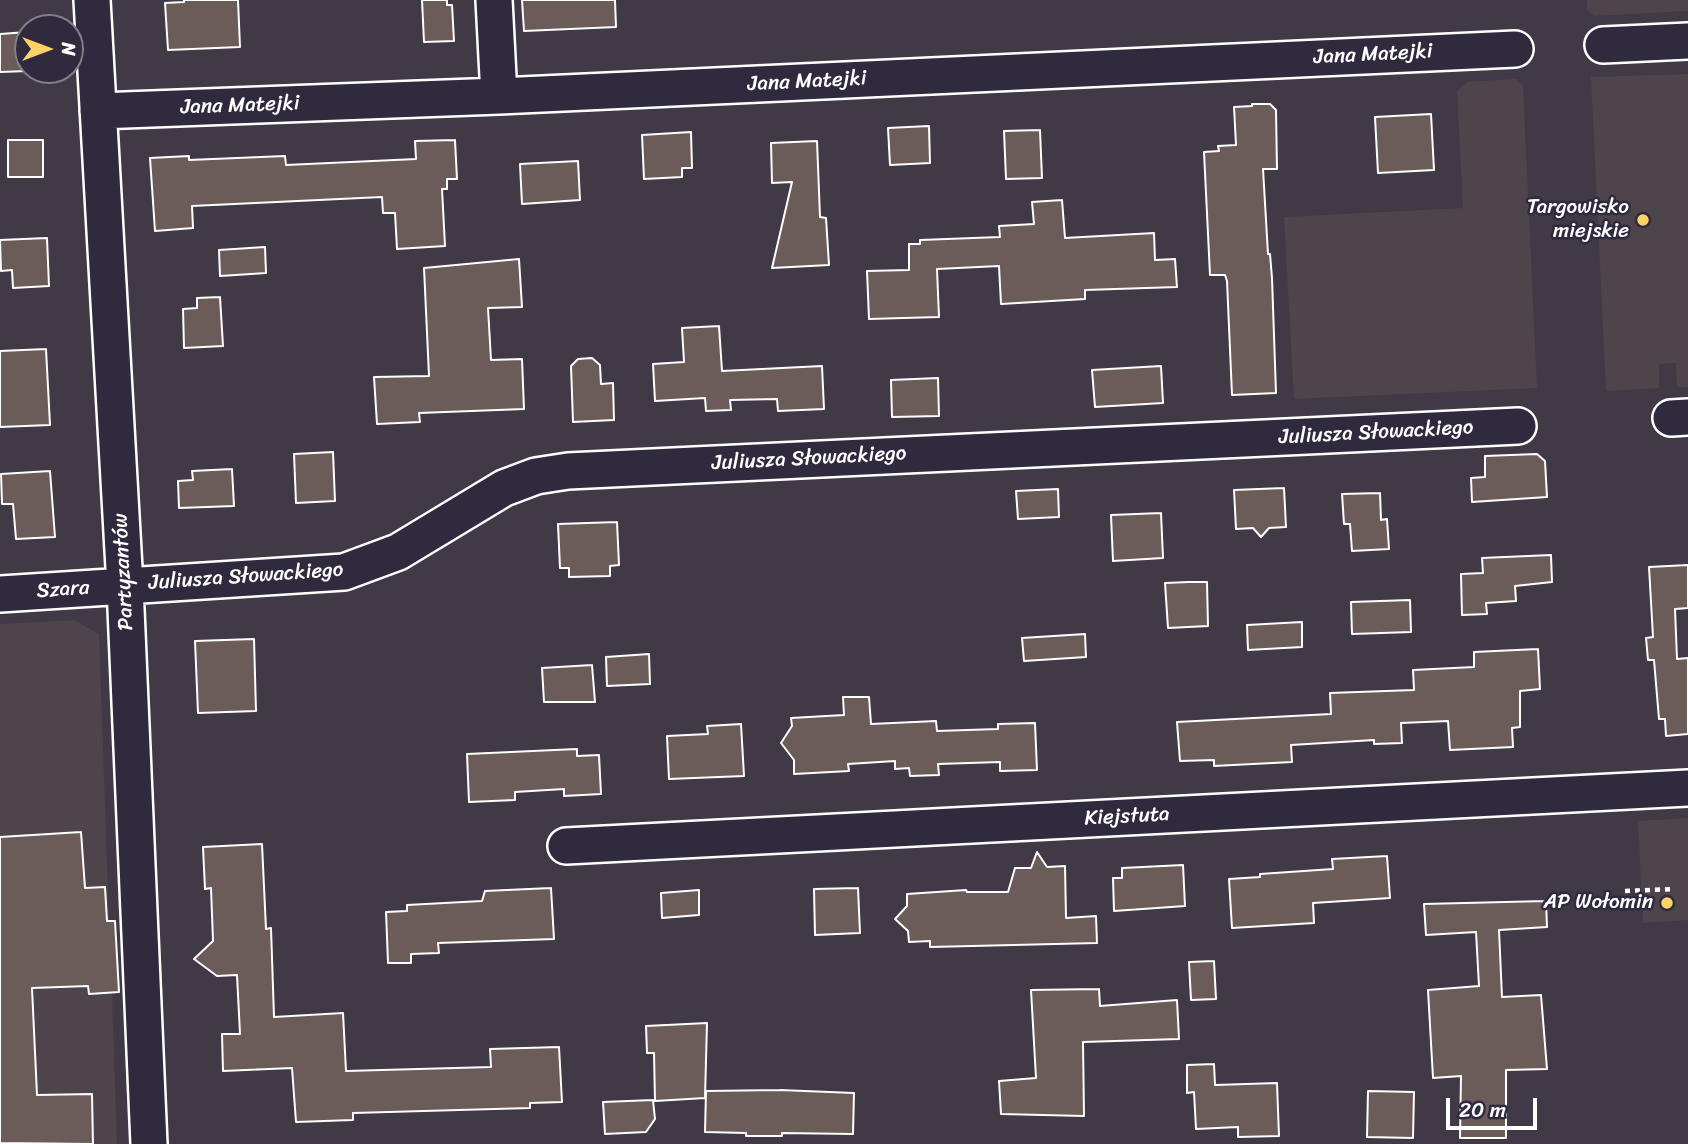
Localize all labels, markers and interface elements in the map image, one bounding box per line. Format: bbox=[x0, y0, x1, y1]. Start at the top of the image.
north arrow bbox=[14, 14, 84, 84]
street label: Jana Matejki bbox=[1313, 39, 1433, 71]
text: N bbox=[52, 42, 85, 56]
street label: Jana Matejki bbox=[747, 66, 867, 98]
street label: Jana Matejki bbox=[180, 91, 300, 121]
place label: Targowisko miejskie bbox=[1527, 195, 1629, 245]
marker: Targowisko miejskie bbox=[1635, 212, 1651, 228]
street label: Juliusza Słowackiego bbox=[1278, 415, 1474, 451]
street label: Juliusza Słowackiego bbox=[711, 441, 907, 477]
street label: Partyzantów bbox=[108, 513, 140, 631]
street label: Juliusza Słowackiego bbox=[148, 558, 344, 596]
street label: Szara bbox=[36, 576, 90, 604]
street label: Kiejstuta bbox=[1084, 802, 1170, 832]
place label: AP Wołomin bbox=[1543, 890, 1653, 916]
marker: AP Wołomin bbox=[1659, 895, 1675, 911]
scale bar bbox=[1450, 1084, 1541, 1128]
text: 20 m bbox=[1459, 1091, 1506, 1129]

